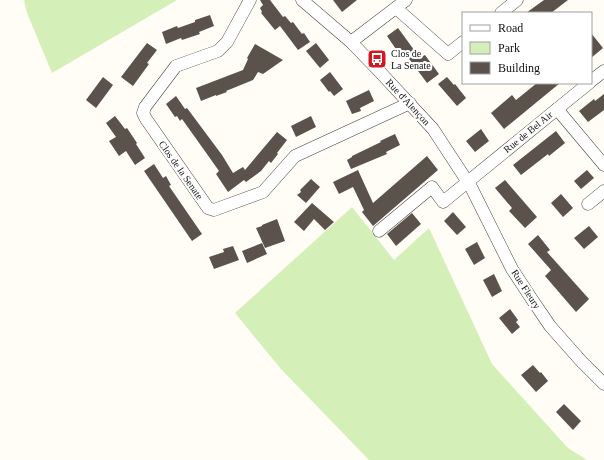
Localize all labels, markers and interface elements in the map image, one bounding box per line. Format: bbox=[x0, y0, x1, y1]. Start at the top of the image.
legend bbox=[462, 12, 592, 84]
text: Road bbox=[498, 21, 523, 35]
text: Park bbox=[498, 41, 520, 55]
bus stop icon: Clos de La Senate bbox=[366, 48, 388, 70]
place label: Clos de La Senate bbox=[391, 48, 431, 71]
text: Building bbox=[498, 61, 540, 75]
street label: Rue d'Alençon bbox=[384, 77, 432, 127]
street label: Rue de Bel Air bbox=[501, 109, 555, 155]
street label: Clos de la Senate bbox=[157, 139, 206, 202]
street label: Rue Fleury bbox=[509, 267, 543, 311]

